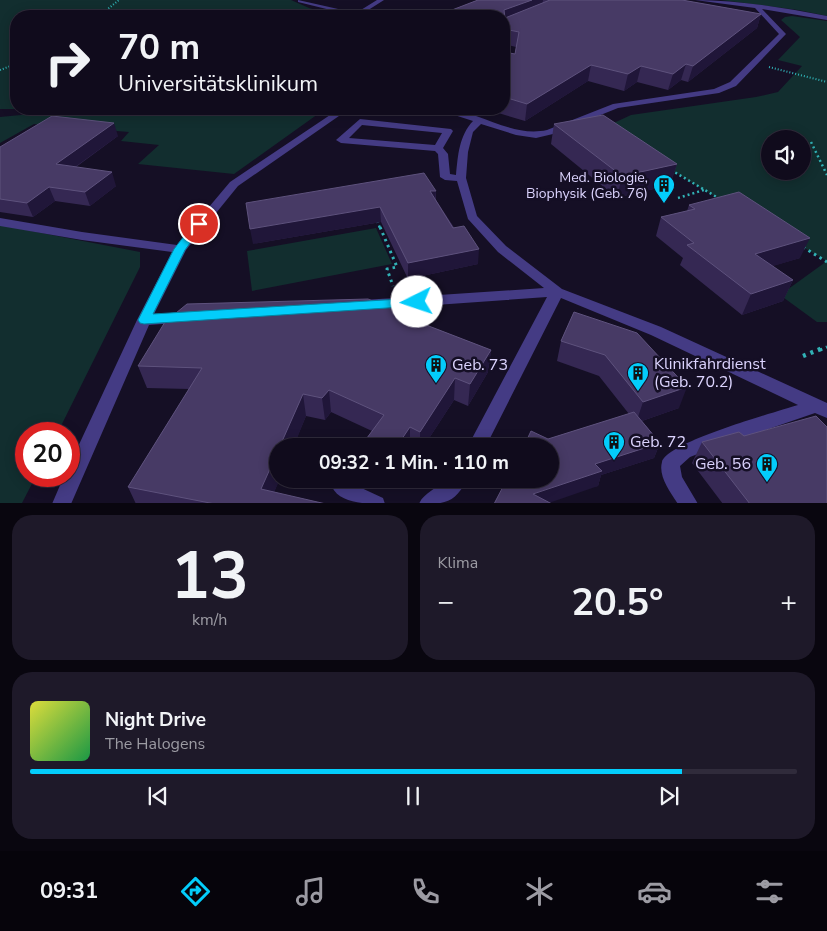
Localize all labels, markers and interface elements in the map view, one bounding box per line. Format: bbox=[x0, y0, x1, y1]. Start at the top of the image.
text: 70 m bbox=[118, 24, 200, 71]
icon: right bbox=[35, 30, 100, 95]
text: Universitätsklinikum bbox=[118, 69, 318, 99]
map controls bbox=[761, 130, 811, 180]
button: sound bbox=[761, 130, 811, 180]
place label: Med. Biologie, Biophysik (Geb. 76) bbox=[526, 168, 648, 203]
building icon: Med. Biologie, Biophysik (Geb. 76) bbox=[652, 173, 676, 204]
pin bbox=[178, 203, 220, 245]
icon: arrive bbox=[185, 210, 213, 238]
position arrow bbox=[390, 275, 442, 327]
building icon: Geb. 73 bbox=[424, 353, 448, 384]
place label: Klinikfahrdienst (Geb. 70.2) bbox=[654, 353, 766, 393]
place label: Geb. 73 bbox=[452, 354, 508, 376]
building icon: Klinikfahrdienst (Geb. 70.2) bbox=[626, 361, 650, 392]
speed limit sign: 20 bbox=[15, 422, 80, 487]
building icon: Geb. 72 bbox=[602, 430, 626, 461]
place label: Geb. 72 bbox=[630, 431, 686, 453]
text: 09:32 · 1 Min. · 110 m bbox=[319, 450, 509, 476]
building icon: Geb. 56 bbox=[755, 452, 779, 483]
place label: Geb. 56 bbox=[695, 453, 751, 475]
text: 13 bbox=[171, 532, 249, 621]
text: Klima bbox=[438, 552, 478, 574]
text: 20.5° bbox=[571, 577, 663, 628]
text: − bbox=[438, 583, 454, 621]
text: + bbox=[780, 583, 797, 621]
text: km/h bbox=[192, 609, 227, 631]
text: Night Drive bbox=[105, 707, 206, 733]
text: The Halogens bbox=[105, 733, 205, 755]
icon: previous bbox=[144, 782, 172, 810]
icon: pause bbox=[399, 782, 427, 810]
icon: next bbox=[655, 782, 683, 810]
icon: directions bbox=[178, 874, 213, 909]
icon: music bbox=[293, 874, 328, 909]
icon: phone bbox=[408, 874, 443, 909]
icon: climate bbox=[522, 874, 557, 909]
icon: car bbox=[637, 874, 672, 909]
icon: filters bbox=[752, 874, 787, 909]
text: 09:31 bbox=[40, 876, 98, 906]

